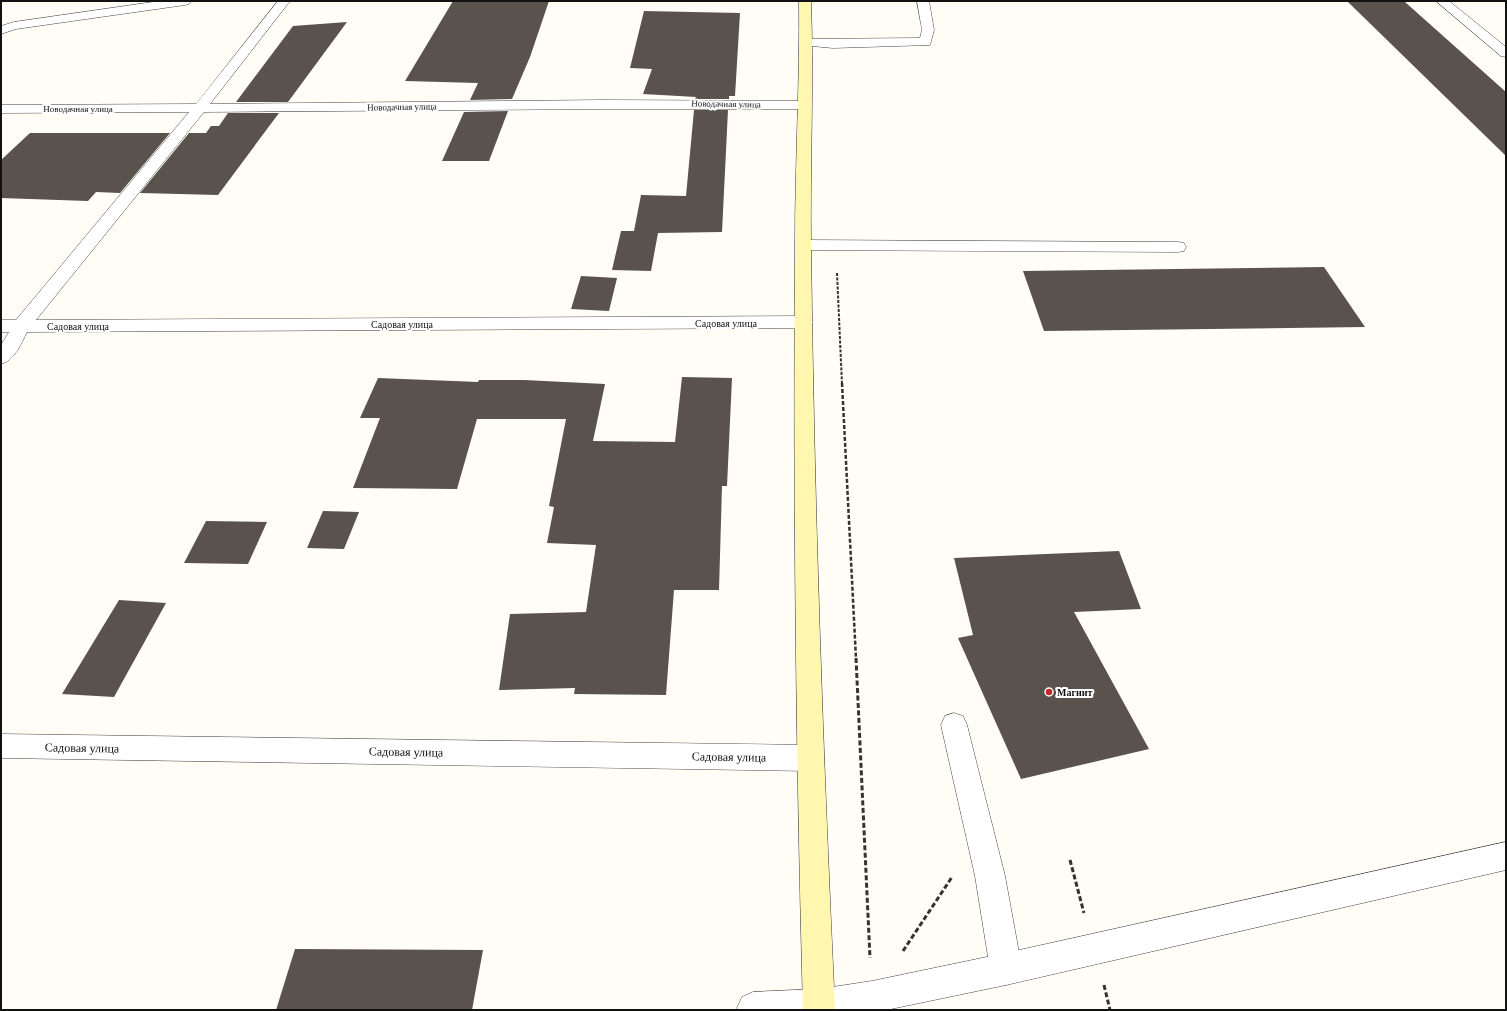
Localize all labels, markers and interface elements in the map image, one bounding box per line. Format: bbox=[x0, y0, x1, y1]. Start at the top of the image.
street label: Новодачная улица bbox=[691, 98, 761, 110]
street label: Новодачная улица bbox=[367, 101, 437, 113]
street label: Новодачная улица bbox=[43, 104, 113, 114]
street label: Садовая улица bbox=[695, 318, 758, 329]
street label: Садовая улица bbox=[371, 319, 434, 330]
street label: Садовая улица bbox=[47, 321, 110, 332]
marker: Магнит bbox=[1044, 687, 1054, 697]
place label: Магнит bbox=[1057, 687, 1093, 698]
street label: Садовая улица bbox=[45, 740, 120, 756]
street label: Садовая улица bbox=[369, 744, 444, 760]
street label: Садовая улица bbox=[692, 749, 767, 765]

